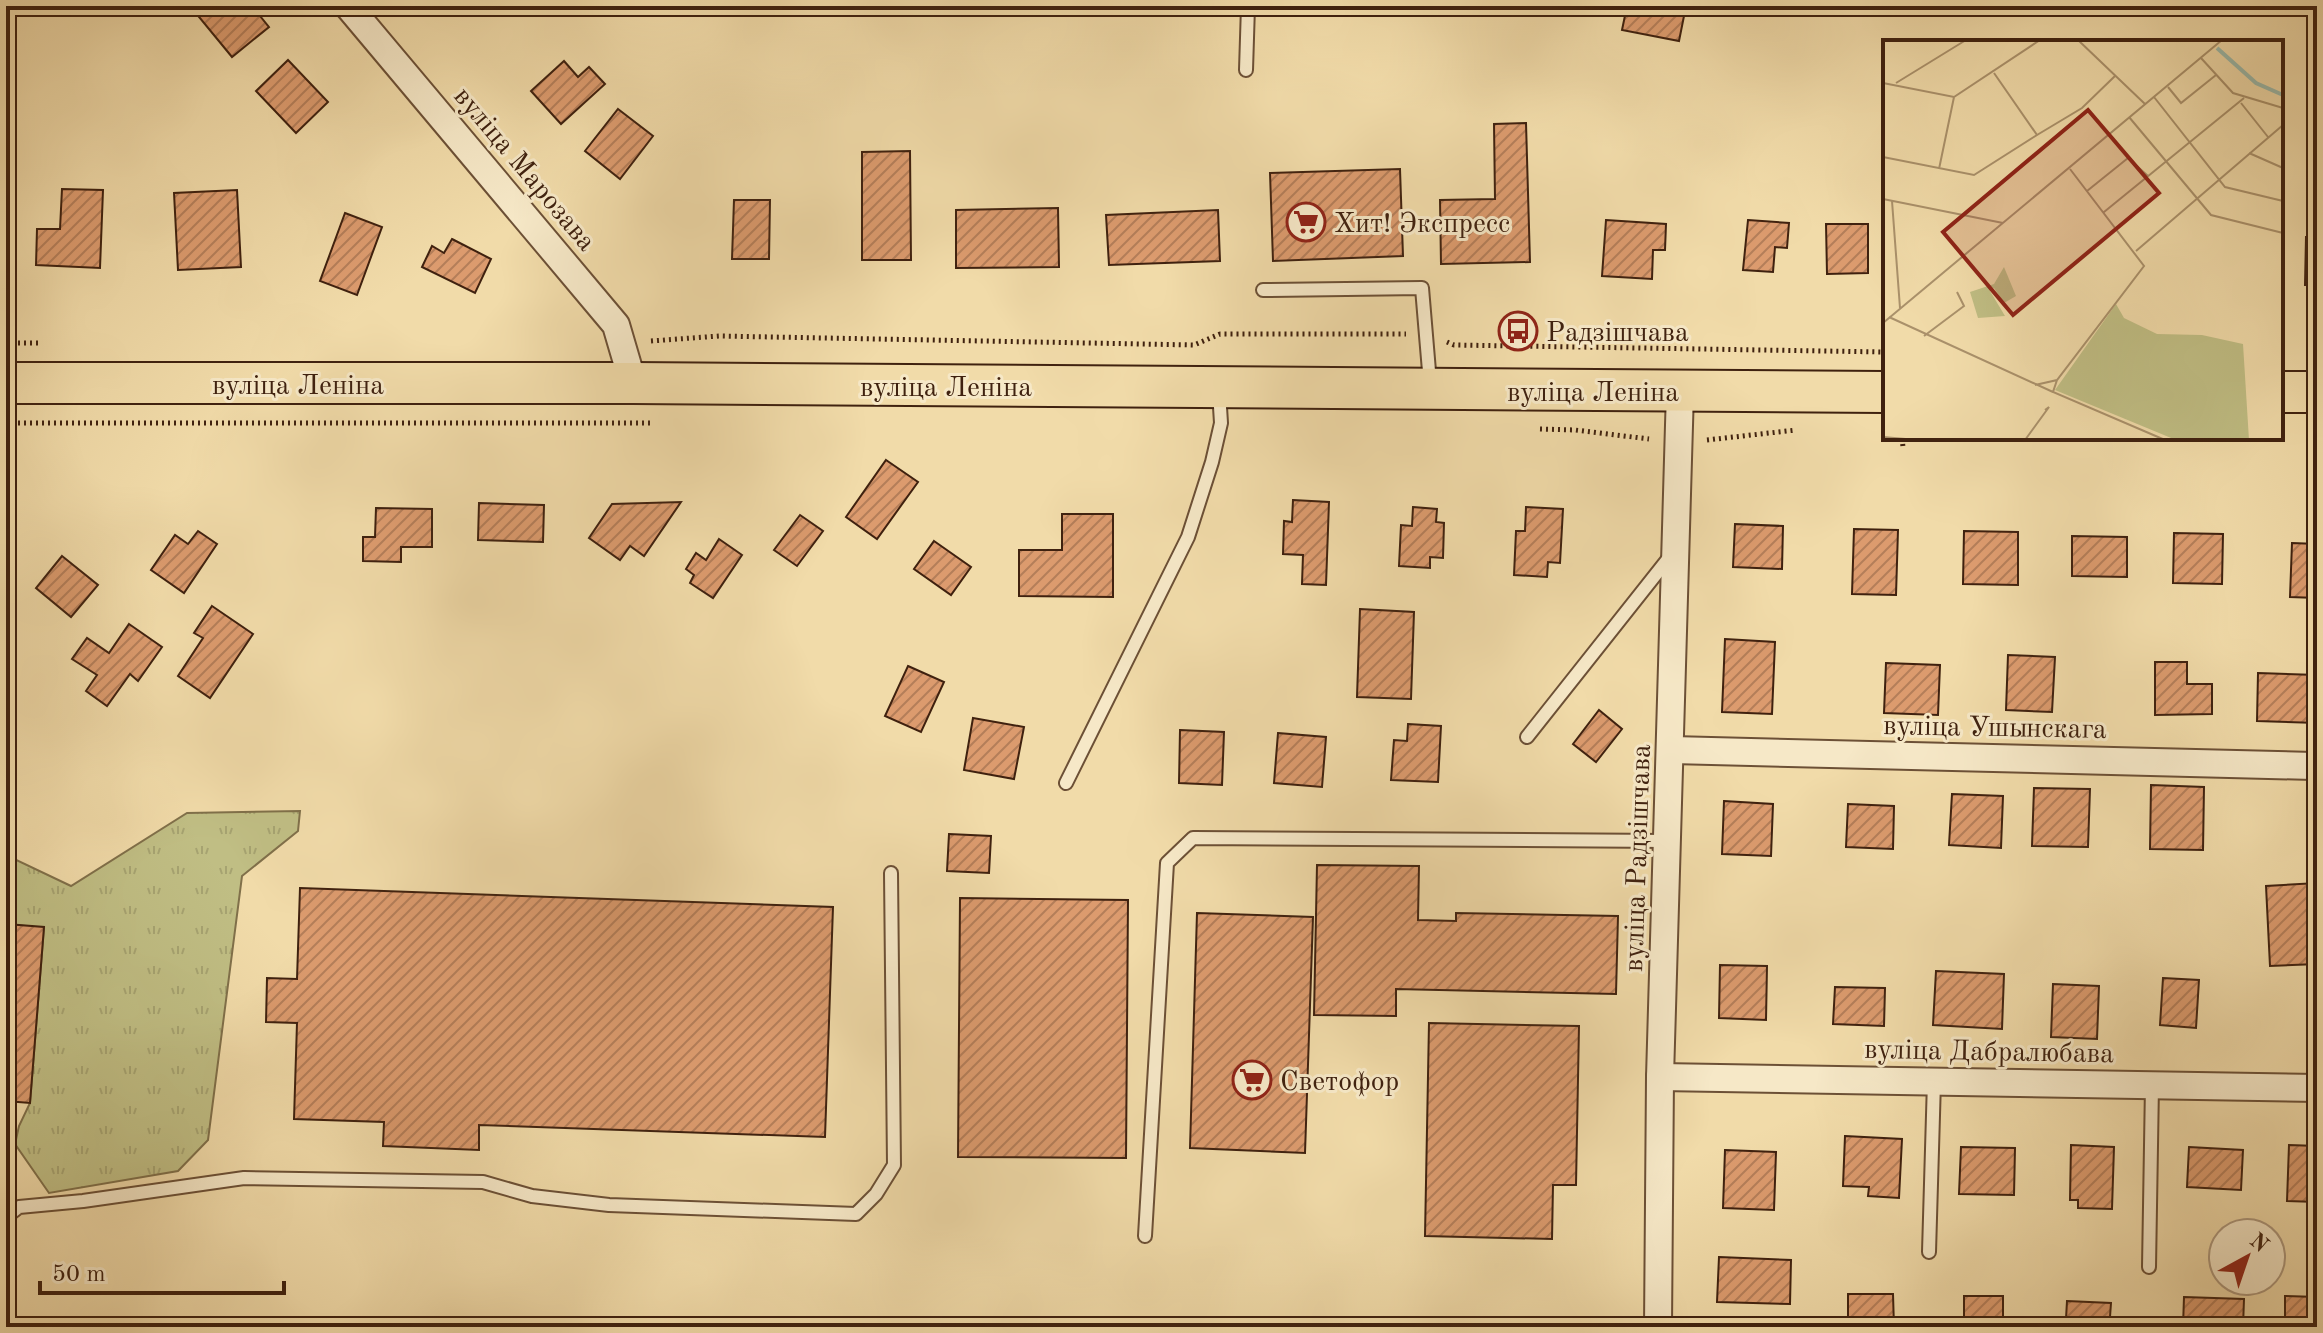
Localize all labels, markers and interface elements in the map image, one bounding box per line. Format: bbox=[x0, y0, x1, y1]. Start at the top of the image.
inset map bbox=[1883, 40, 2283, 440]
street label: вуліца Марозава bbox=[447, 83, 600, 257]
supermarket icon: Хит! Экспресс bbox=[1285, 201, 1327, 243]
place label: Хит! Экспресс bbox=[1334, 211, 1510, 239]
bus stop icon: Радзішчава bbox=[1497, 310, 1539, 352]
place label: Радзішчава bbox=[1546, 320, 1689, 348]
street label: вуліца Леніна bbox=[212, 373, 384, 401]
street label: вуліца Леніна bbox=[860, 375, 1032, 403]
street label: вуліца Леніна bbox=[1507, 380, 1679, 408]
street label: вуліца Ушынскага bbox=[1883, 713, 2107, 745]
street label: вуліца Радзішчава bbox=[1621, 743, 1657, 973]
street label: вуліца Дабралюбава bbox=[1864, 1037, 2114, 1069]
supermarket icon: Светофор bbox=[1231, 1059, 1273, 1101]
place label: Светофор bbox=[1280, 1069, 1399, 1097]
north arrow bbox=[2207, 1217, 2287, 1297]
text: N bbox=[2245, 1229, 2272, 1257]
scale bar bbox=[40, 1245, 284, 1295]
text: 50 m bbox=[52, 1263, 106, 1287]

